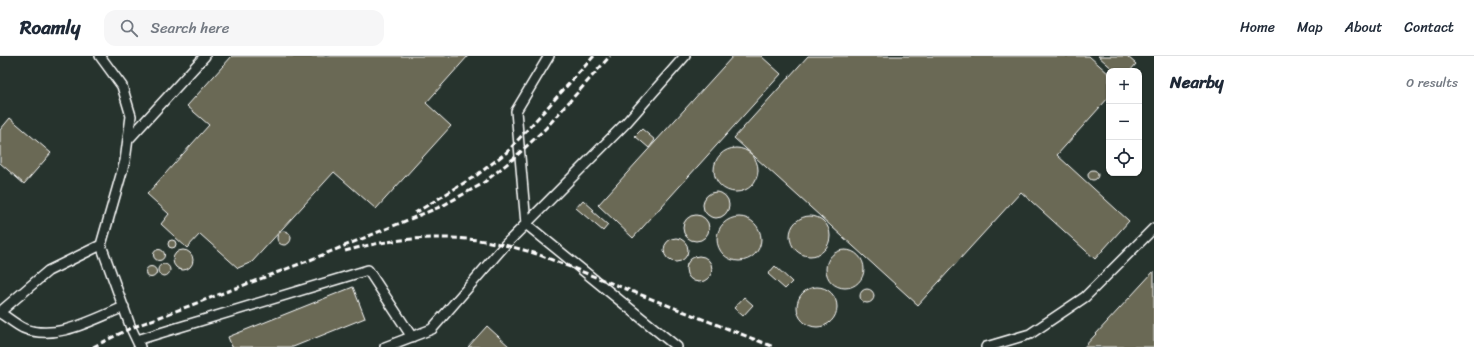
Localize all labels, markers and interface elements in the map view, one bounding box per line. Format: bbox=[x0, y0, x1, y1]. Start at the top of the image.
search box bbox=[104, 10, 384, 46]
text: Roamly bbox=[20, 11, 80, 44]
text: Search here bbox=[150, 15, 229, 41]
text: Home bbox=[1240, 15, 1275, 40]
text: Map bbox=[1297, 15, 1323, 40]
text: About bbox=[1345, 15, 1382, 40]
text: Contact bbox=[1404, 15, 1454, 40]
icon: search bbox=[118, 17, 140, 39]
text: Nearby bbox=[1170, 67, 1224, 97]
map controls bbox=[1106, 68, 1142, 176]
button: + bbox=[1106, 68, 1142, 104]
text: 0 results bbox=[1406, 71, 1458, 94]
button: − bbox=[1106, 104, 1142, 140]
button: locate bbox=[1106, 140, 1142, 176]

